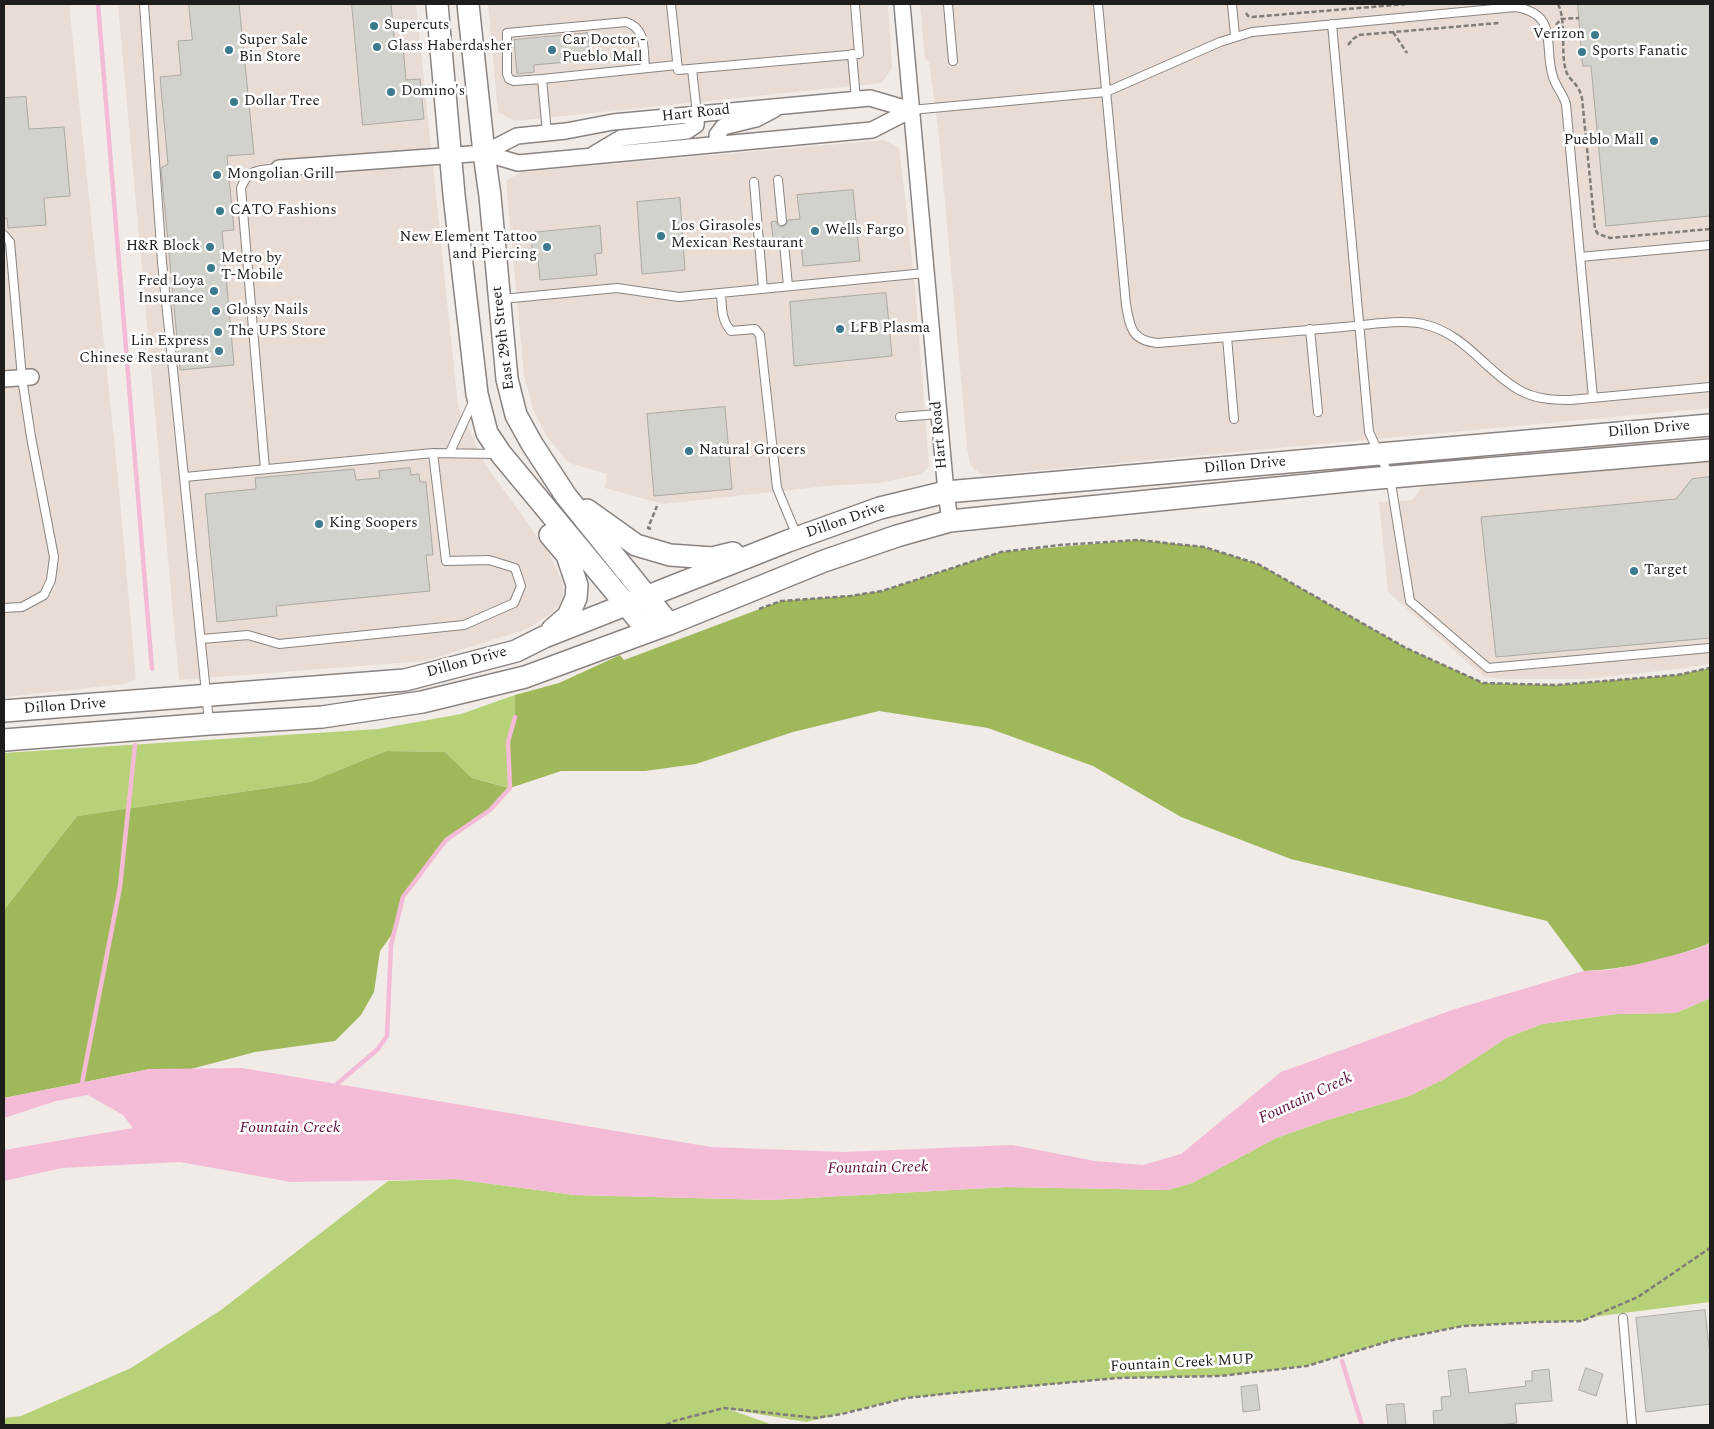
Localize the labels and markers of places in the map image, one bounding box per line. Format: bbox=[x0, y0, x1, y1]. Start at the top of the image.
place label: Supercuts bbox=[384, 17, 450, 35]
marker: Supercuts bbox=[368, 20, 380, 32]
place label: Verizon bbox=[1533, 26, 1585, 44]
marker: Verizon bbox=[1589, 29, 1601, 41]
place label: Super Sale Bin Store bbox=[239, 32, 308, 67]
place label: Car Doctor - Pueblo Mall bbox=[562, 32, 646, 67]
place label: Glass Haberdasher bbox=[387, 38, 512, 56]
marker: Glass Haberdasher bbox=[371, 41, 383, 53]
place label: Sports Fanatic bbox=[1592, 43, 1688, 61]
marker: Super Sale Bin Store bbox=[223, 44, 235, 56]
marker: Car Doctor - Pueblo Mall bbox=[546, 44, 558, 56]
marker: Sports Fanatic bbox=[1576, 46, 1588, 58]
place label: Domino's bbox=[401, 83, 465, 101]
marker: Domino's bbox=[385, 86, 397, 98]
place label: Dollar Tree bbox=[244, 93, 320, 111]
marker: Dollar Tree bbox=[228, 96, 240, 108]
place label: Pueblo Mall bbox=[1564, 132, 1644, 150]
marker: Pueblo Mall bbox=[1648, 135, 1660, 147]
place label: Mongolian Grill bbox=[227, 166, 334, 184]
marker: Mongolian Grill bbox=[211, 169, 223, 181]
place label: CATO Fashions bbox=[230, 202, 337, 220]
marker: CATO Fashions bbox=[214, 205, 226, 217]
place label: Los Girasoles Mexican Restaurant bbox=[671, 218, 804, 253]
place label: Wells Fargo bbox=[825, 222, 904, 240]
marker: Wells Fargo bbox=[809, 225, 821, 237]
place label: New Element Tattoo and Piercing bbox=[400, 229, 537, 264]
marker: Los Girasoles Mexican Restaurant bbox=[655, 230, 667, 242]
place label: H&R Block bbox=[126, 238, 200, 256]
marker: H&R Block bbox=[204, 241, 216, 253]
marker: New Element Tattoo and Piercing bbox=[541, 241, 553, 253]
place label: Metro by T-Mobile bbox=[221, 250, 283, 285]
marker: Metro by T-Mobile bbox=[205, 262, 217, 274]
place label: Fred Loya Insurance bbox=[138, 273, 204, 308]
marker: Fred Loya Insurance bbox=[208, 285, 220, 297]
place label: Glossy Nails bbox=[226, 302, 309, 320]
marker: Glossy Nails bbox=[210, 305, 222, 317]
place label: LFB Plasma bbox=[850, 320, 930, 338]
place label: The UPS Store bbox=[228, 323, 326, 341]
marker: LFB Plasma bbox=[834, 323, 846, 335]
marker: The UPS Store bbox=[212, 326, 224, 338]
place label: Lin Express Chinese Restaurant bbox=[79, 333, 209, 368]
marker: Lin Express Chinese Restaurant bbox=[213, 345, 225, 357]
place label: Natural Grocers bbox=[699, 442, 806, 460]
marker: Natural Grocers bbox=[683, 445, 695, 457]
place label: King Soopers bbox=[329, 515, 418, 533]
marker: King Soopers bbox=[313, 518, 325, 530]
place label: Target bbox=[1644, 562, 1687, 580]
marker: Target bbox=[1628, 565, 1640, 577]

